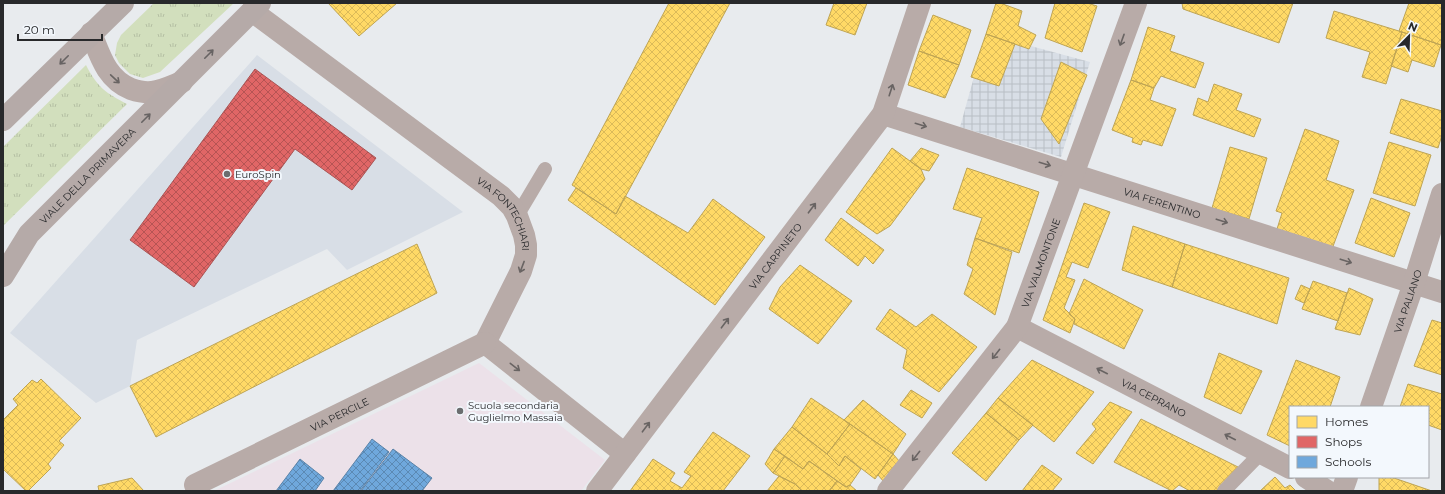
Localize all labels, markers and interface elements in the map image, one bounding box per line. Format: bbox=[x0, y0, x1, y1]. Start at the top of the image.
scale bar bbox=[18, 16, 102, 42]
north arrow bbox=[1389, 16, 1429, 56]
text: N bbox=[1406, 19, 1420, 35]
text: 20 m bbox=[24, 22, 55, 37]
one-way arrow bbox=[1118, 33, 1126, 45]
one-way arrow bbox=[204, 49, 214, 59]
one-way arrow bbox=[59, 55, 69, 65]
one-way arrow bbox=[110, 74, 120, 83]
one-way arrow bbox=[888, 84, 896, 96]
one-way arrow bbox=[141, 113, 151, 122]
one-way arrow bbox=[914, 122, 927, 129]
street label: VIALE DELLA PRIMAVERA bbox=[37, 125, 139, 227]
one-way arrow bbox=[1038, 161, 1051, 168]
place label: EuroSpin bbox=[235, 168, 281, 181]
marker: EuroSpin bbox=[222, 169, 232, 179]
street label: VIA FONTECHIARI bbox=[474, 174, 532, 251]
street label: VIA FERENTINO bbox=[1122, 185, 1202, 222]
one-way arrow bbox=[807, 203, 816, 214]
street label: VIA VALMONTONE bbox=[1019, 216, 1063, 310]
one-way arrow bbox=[1215, 218, 1228, 225]
street label: VIA CARPINETO bbox=[746, 220, 805, 292]
one-way arrow bbox=[1339, 258, 1352, 265]
one-way arrow bbox=[518, 260, 526, 272]
street label: VIA PALIANO bbox=[1391, 268, 1425, 335]
one-way arrow bbox=[720, 318, 729, 329]
one-way arrow bbox=[992, 348, 1001, 359]
one-way arrow bbox=[510, 363, 521, 371]
one-way arrow bbox=[1097, 367, 1109, 374]
street label: VIA CEPRANO bbox=[1119, 376, 1188, 420]
street label: VIA PERCILE bbox=[308, 395, 371, 434]
place label: Scuola secondaria Guglielmo Massaia bbox=[468, 399, 563, 424]
marker: Scuola secondaria Guglielmo Massaia bbox=[455, 406, 465, 416]
legend bbox=[1289, 406, 1429, 478]
text: Homes bbox=[1325, 414, 1368, 429]
one-way arrow bbox=[642, 421, 650, 432]
one-way arrow bbox=[1224, 433, 1236, 441]
text: Shops bbox=[1325, 434, 1362, 449]
one-way arrow bbox=[911, 450, 920, 461]
text: Schools bbox=[1325, 454, 1371, 469]

